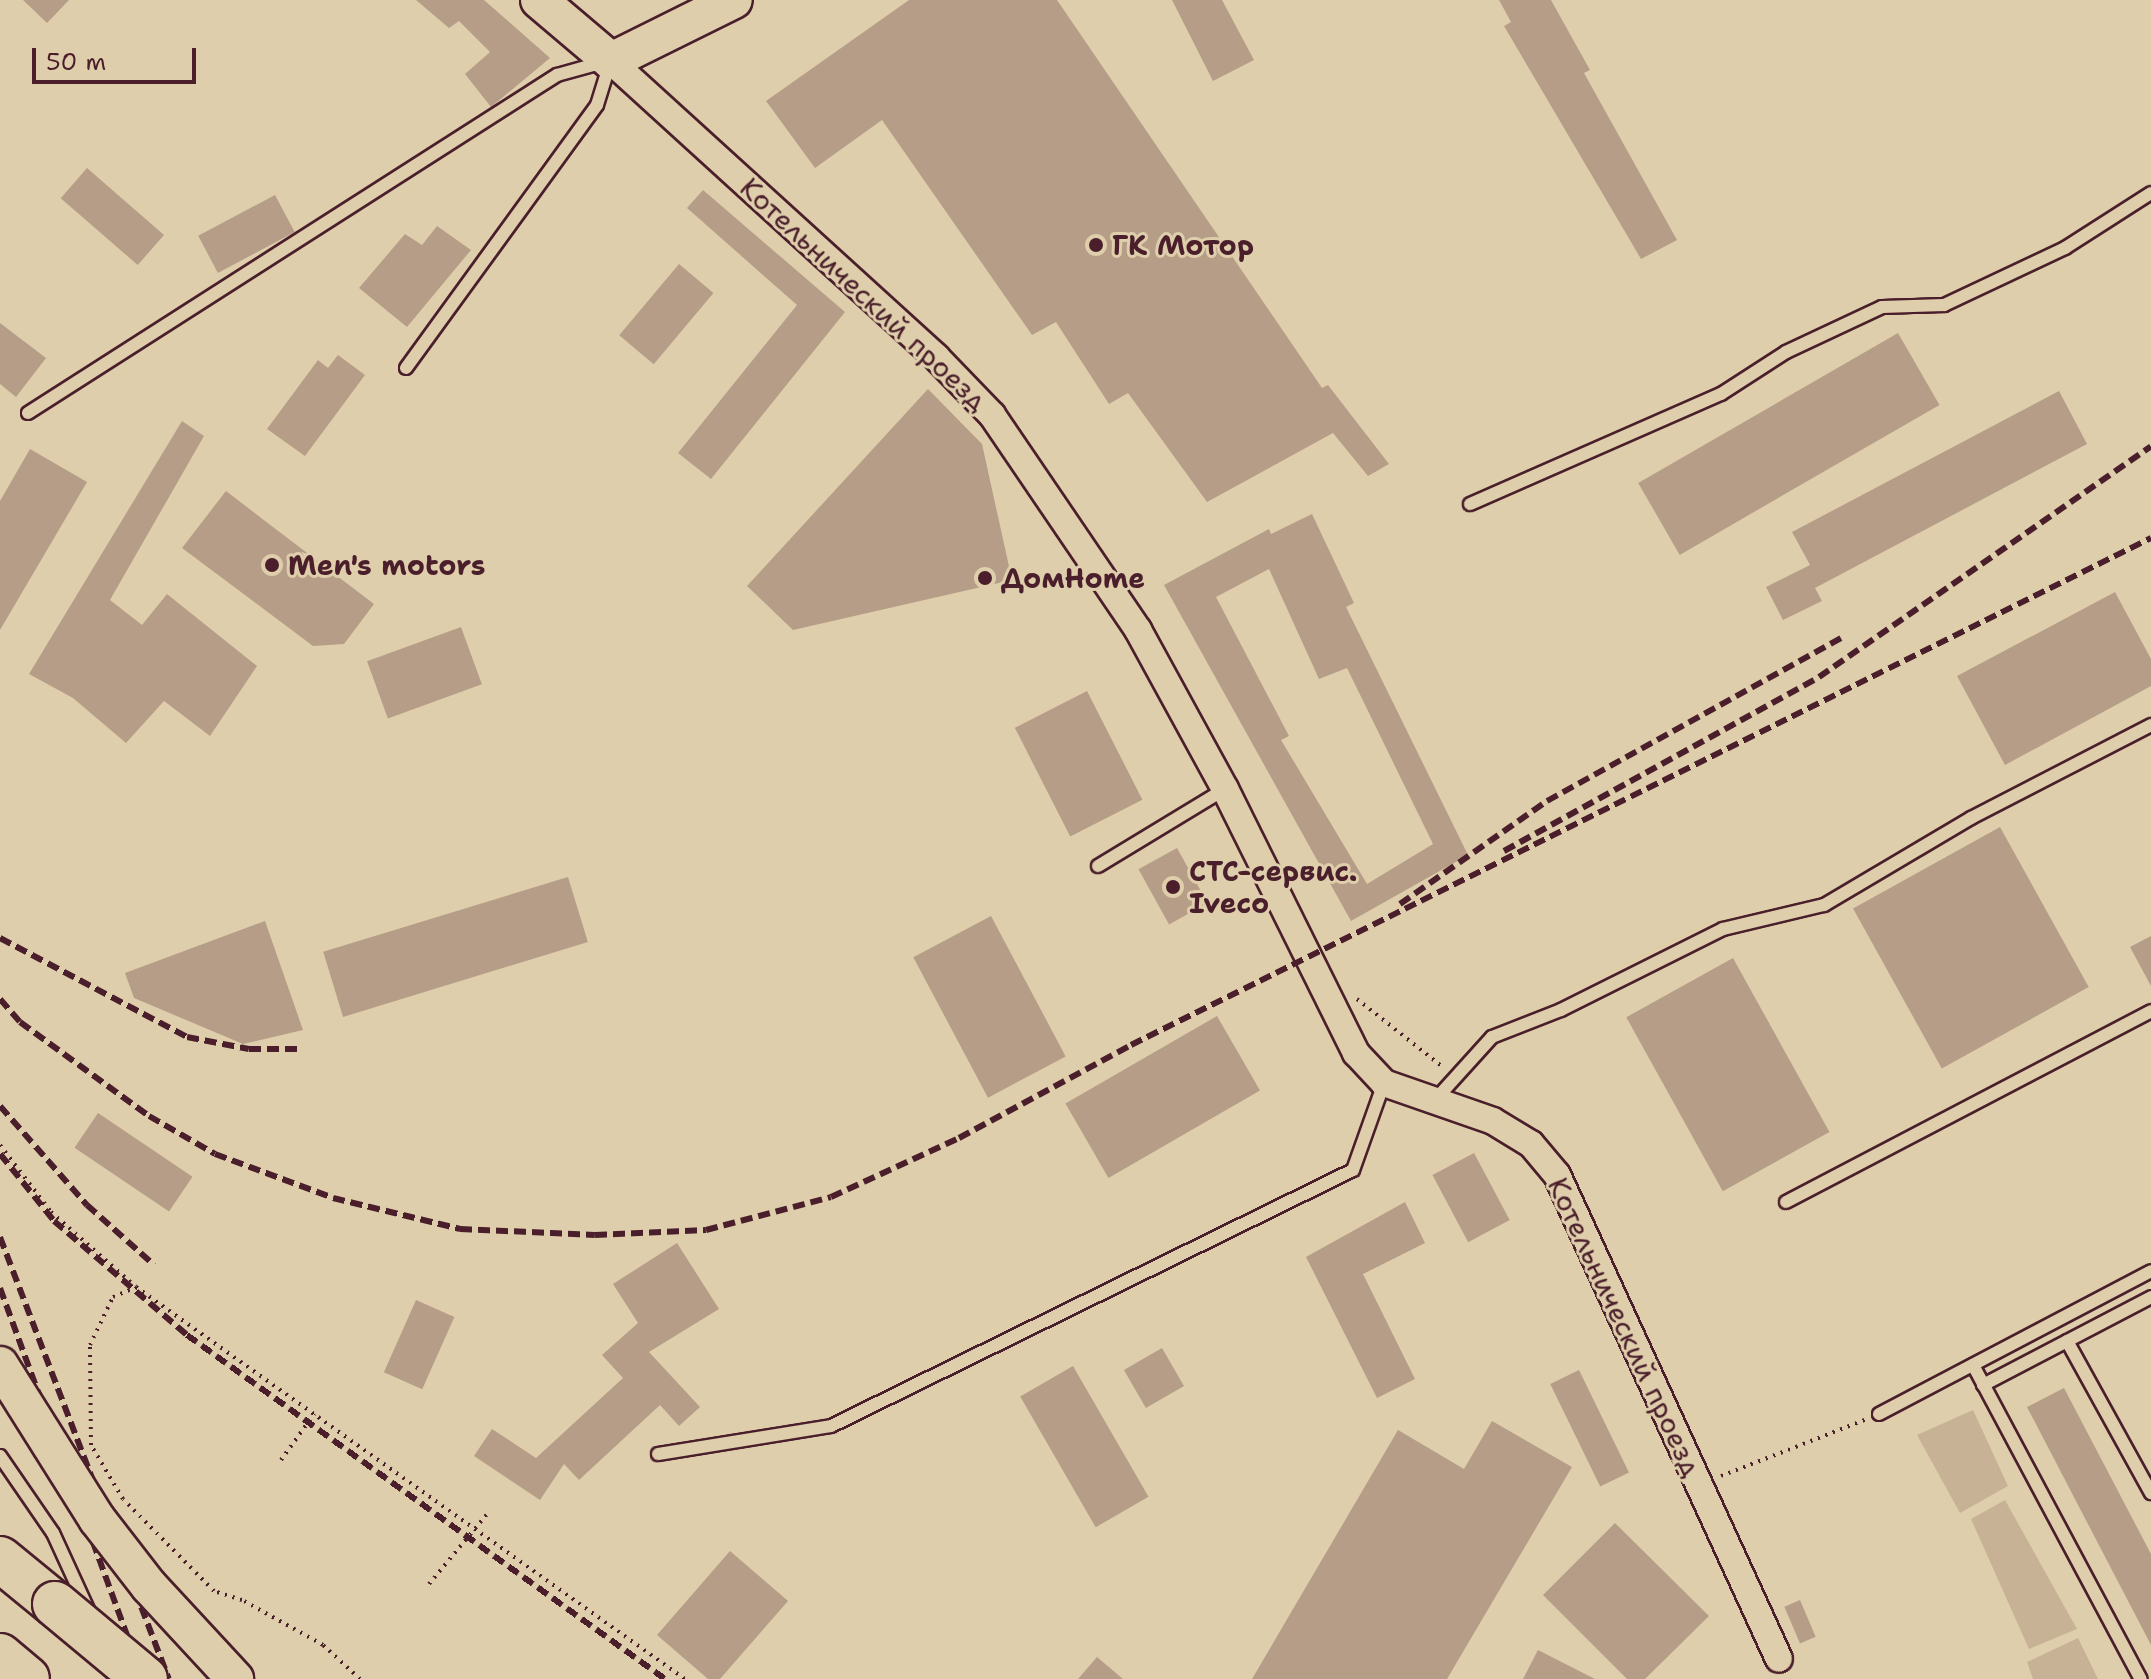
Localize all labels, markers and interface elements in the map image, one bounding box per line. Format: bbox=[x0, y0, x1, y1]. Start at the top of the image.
scale bar bbox=[36, 32, 200, 82]
text: 50 m bbox=[46, 46, 106, 78]
street label: Котельнический проезд bbox=[733, 171, 995, 417]
place label: ГК Мотор bbox=[1112, 228, 1254, 262]
marker: ГК Мотор bbox=[1087, 236, 1105, 254]
place label: Men's motors bbox=[288, 548, 486, 582]
marker: Men's motors bbox=[263, 556, 281, 574]
place label: ДомHome bbox=[1001, 561, 1145, 595]
marker: ДомHome bbox=[976, 569, 994, 587]
place label: СТС-сервис. Iveco bbox=[1189, 854, 1358, 920]
marker: СТС-сервис. Iveco bbox=[1164, 878, 1182, 896]
street label: Котельнический проезд bbox=[1541, 1172, 1709, 1482]

